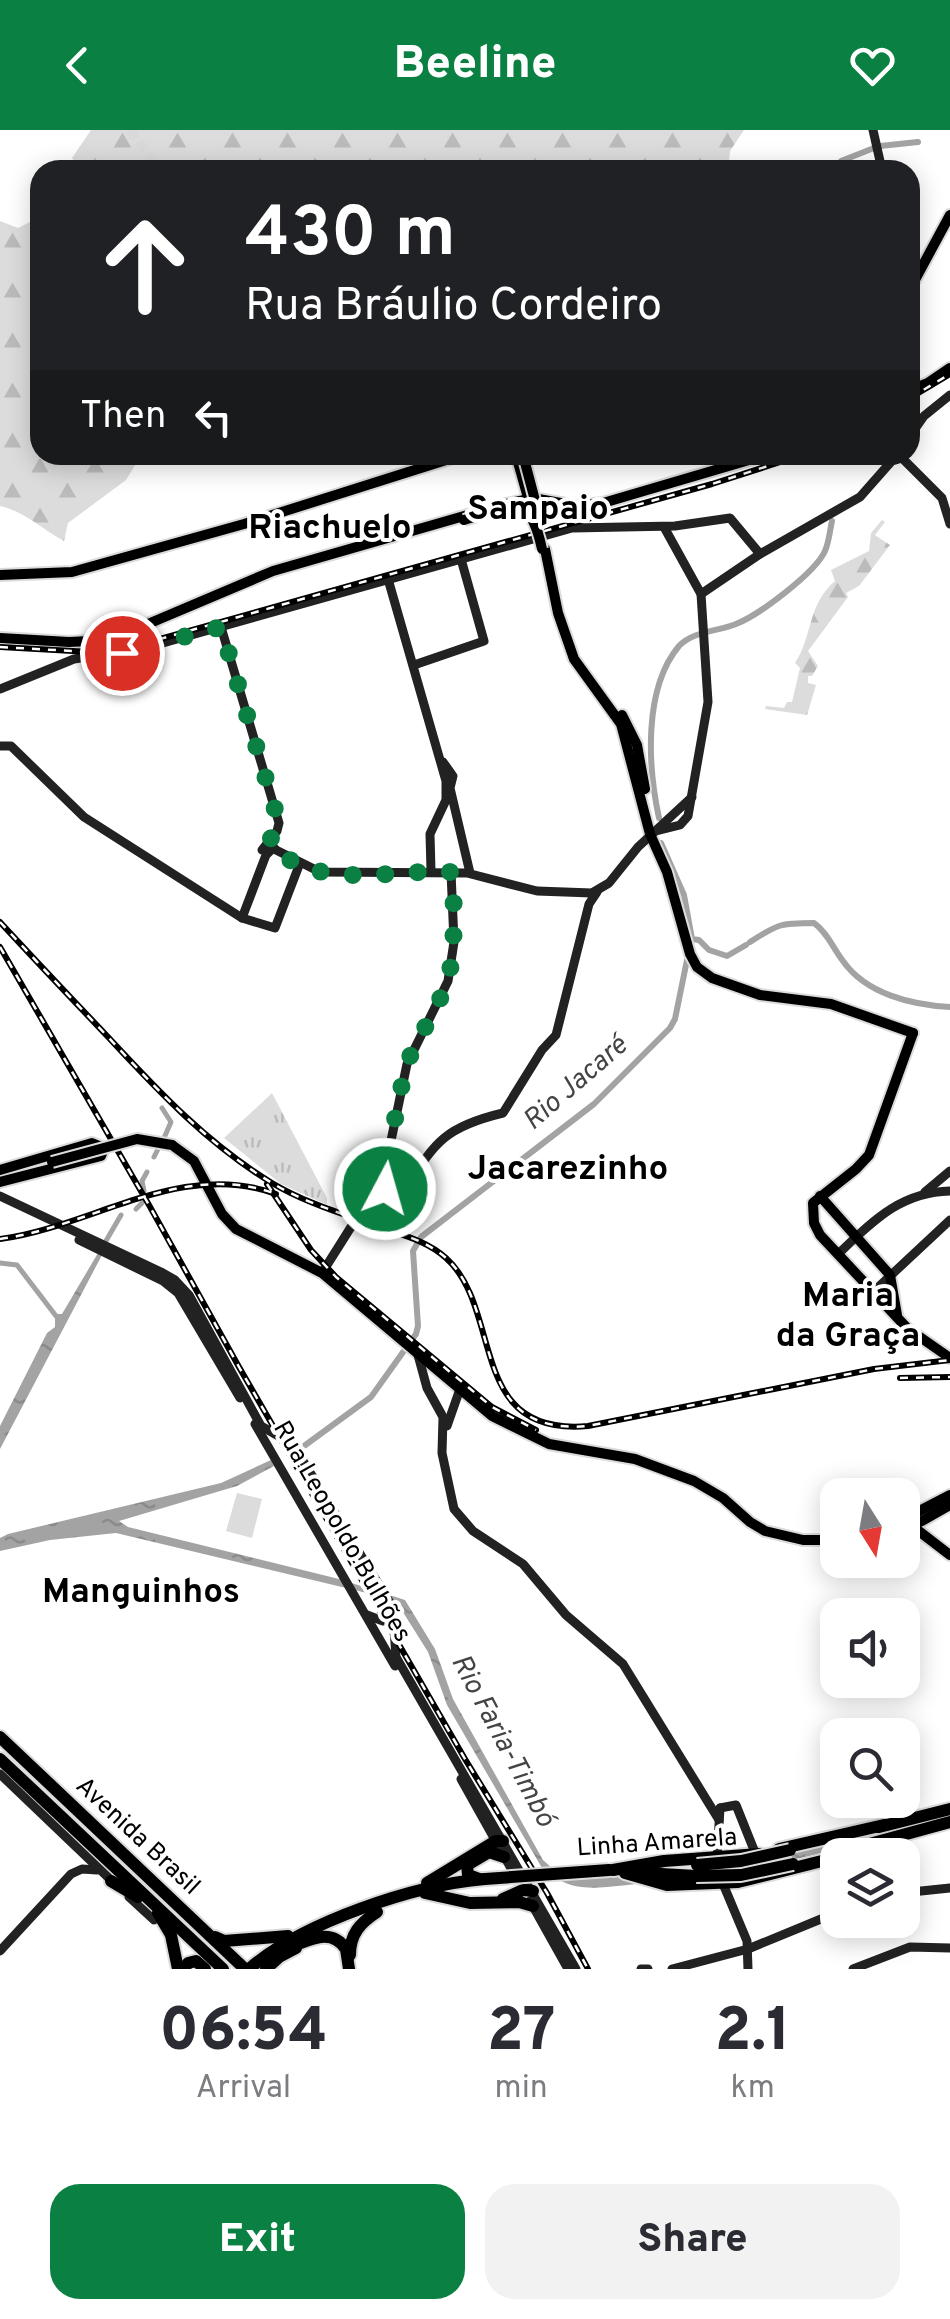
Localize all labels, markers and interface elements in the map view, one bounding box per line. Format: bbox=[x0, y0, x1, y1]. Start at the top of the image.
text: Beeline bbox=[394, 37, 556, 94]
icon: back bbox=[50, 38, 105, 93]
icon: heart bbox=[845, 38, 900, 93]
text: 430 m bbox=[245, 192, 456, 281]
icon: ahead bbox=[80, 200, 210, 330]
text: Rua Bráulio Cordeiro bbox=[245, 279, 662, 336]
icon: left bbox=[186, 390, 241, 445]
text: Then bbox=[80, 393, 166, 442]
district label: Sampaio bbox=[467, 488, 609, 532]
district label: Riachuelo bbox=[248, 507, 412, 551]
pin bbox=[80, 611, 165, 696]
icon: arrive bbox=[95, 626, 150, 681]
water label: Rio Jacaré bbox=[516, 1027, 638, 1139]
position arrow bbox=[333, 1137, 437, 1241]
district label: Jacarezinho bbox=[468, 1148, 668, 1192]
district label: Maria da Graça bbox=[776, 1275, 920, 1359]
street label: Rua Leopoldo Bulhões bbox=[265, 1416, 417, 1648]
north arrow bbox=[820, 1478, 920, 1578]
map controls bbox=[820, 1478, 920, 1938]
district label: Manguinhos bbox=[42, 1571, 240, 1615]
button: sound bbox=[820, 1598, 920, 1698]
water label: Rio Faria-Timbó bbox=[441, 1649, 564, 1835]
button: search bbox=[820, 1718, 920, 1818]
street label: Avenida Brasil bbox=[68, 1771, 206, 1903]
street label: Linha Amarela bbox=[576, 1822, 738, 1866]
button: layers bbox=[820, 1838, 920, 1938]
text: 06:54 bbox=[159, 1996, 328, 2072]
text: 27 bbox=[487, 1996, 555, 2072]
text: 2.1 bbox=[715, 1996, 791, 2072]
text: Arrival bbox=[196, 2069, 291, 2109]
text: min bbox=[495, 2069, 548, 2109]
text: km bbox=[731, 2069, 775, 2109]
button: Exit bbox=[50, 2184, 465, 2299]
button: Share bbox=[485, 2184, 900, 2299]

